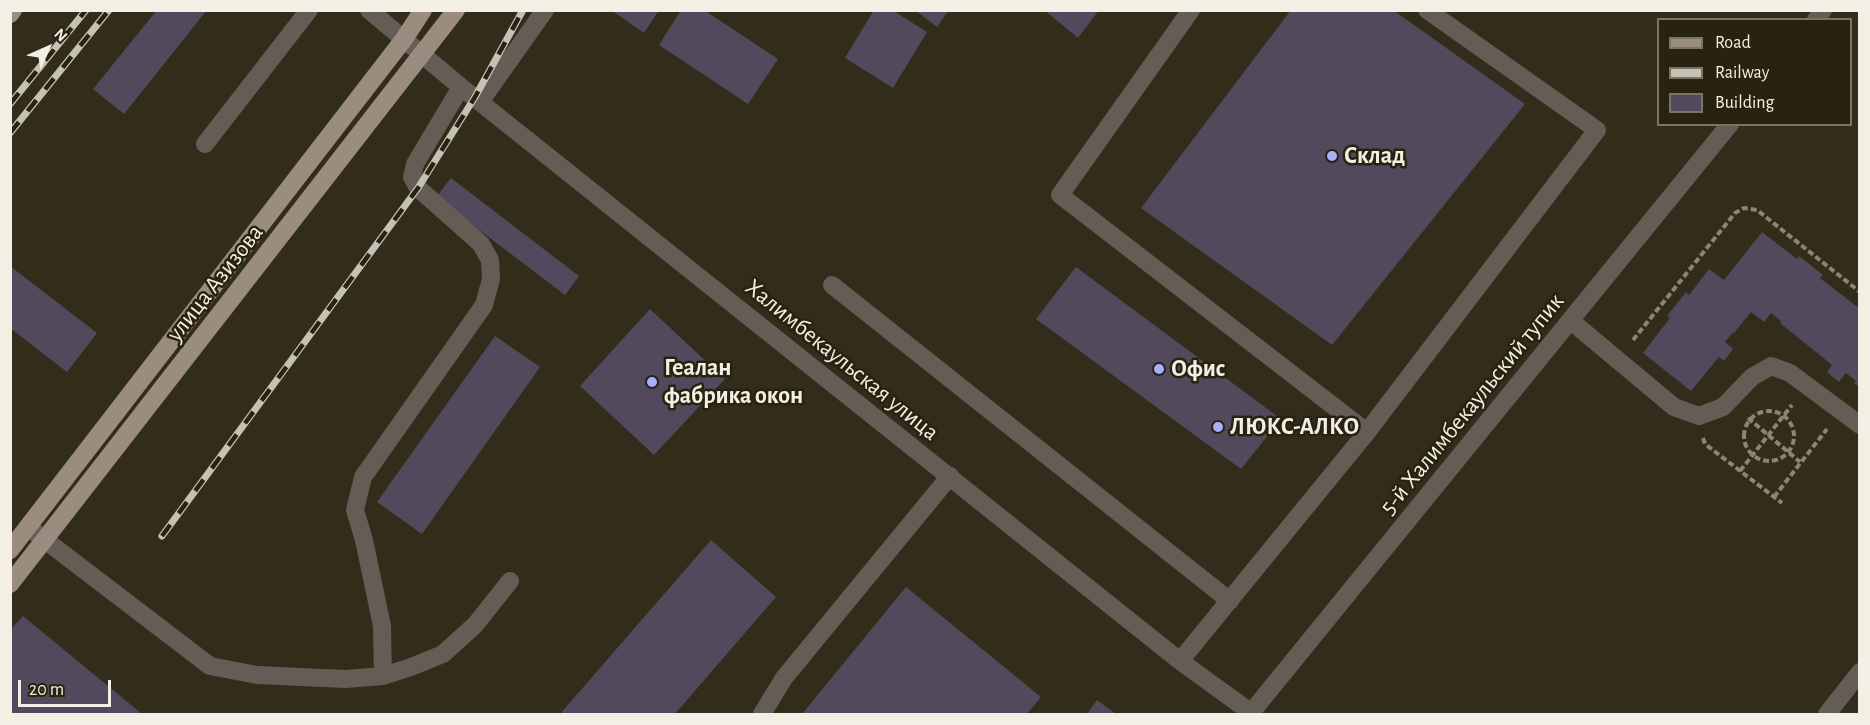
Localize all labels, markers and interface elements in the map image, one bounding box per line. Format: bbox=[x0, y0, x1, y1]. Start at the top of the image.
north arrow bbox=[18, 18, 78, 78]
legend bbox=[1657, 18, 1852, 126]
text: N bbox=[51, 26, 70, 45]
text: Road bbox=[1715, 34, 1751, 52]
text: Railway bbox=[1715, 64, 1769, 82]
text: Building bbox=[1715, 94, 1774, 112]
place label: Склад bbox=[1344, 142, 1405, 170]
marker: Склад bbox=[1325, 149, 1339, 163]
street label: улица Азизова bbox=[160, 219, 270, 347]
street label: Халимбекаульская улица bbox=[739, 273, 945, 447]
street label: 5-й Халимбекаульский тупик bbox=[1374, 288, 1570, 520]
place label: Геалан фабрика окон bbox=[664, 354, 803, 410]
place label: Офис bbox=[1171, 355, 1226, 383]
marker: Офис bbox=[1152, 362, 1166, 376]
marker: Геалан фабрика окон bbox=[645, 375, 659, 389]
place label: ЛЮКС-АЛКО bbox=[1230, 413, 1359, 441]
marker: ЛЮКС-АЛКО bbox=[1211, 420, 1225, 434]
scale bar bbox=[21, 668, 114, 706]
text: 20 m bbox=[29, 681, 64, 699]

